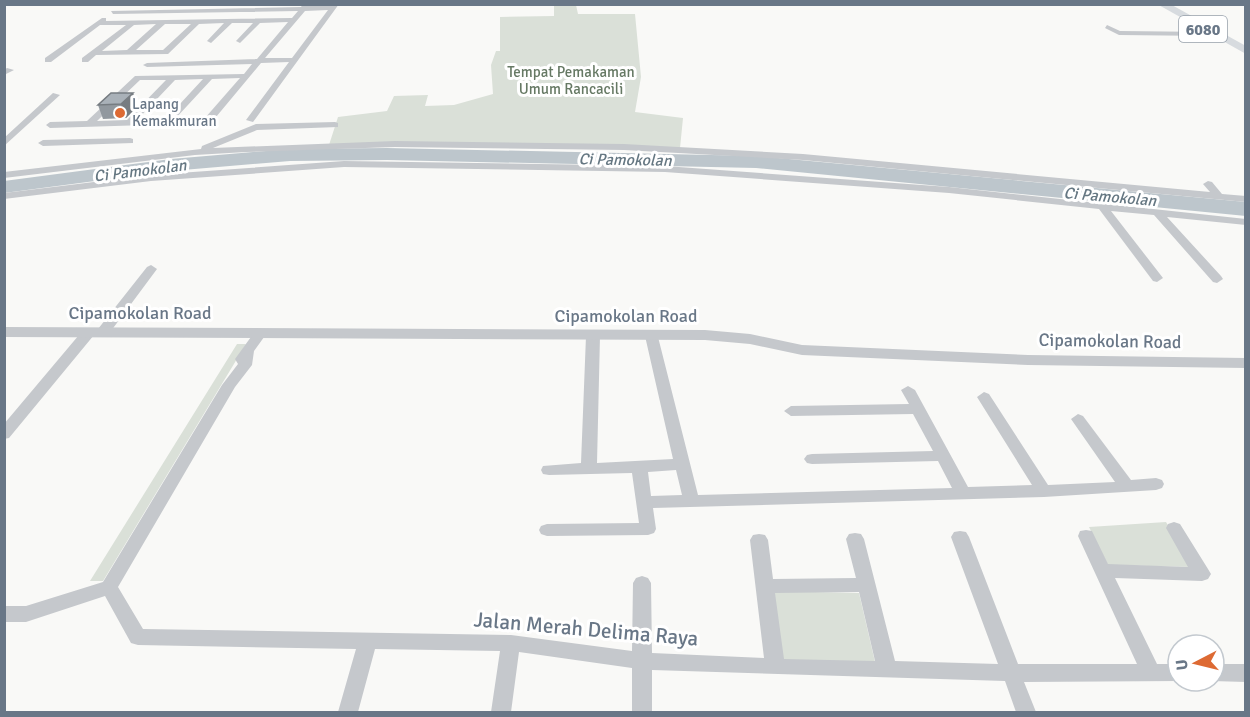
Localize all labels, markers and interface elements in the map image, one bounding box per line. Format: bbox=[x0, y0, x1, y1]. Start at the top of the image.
road number: 6080 bbox=[1179, 16, 1227, 42]
park label: Tempat Pemakaman Umum Rancacili bbox=[507, 63, 635, 98]
place label: Lapang Kemakmuran bbox=[132, 95, 217, 130]
marker: Lapang Kemakmuran bbox=[113, 106, 127, 120]
water label: Ci Pamokolan bbox=[578, 149, 673, 171]
water label: Ci Pamokolan bbox=[93, 155, 189, 187]
water label: Ci Pamokolan bbox=[1063, 183, 1158, 211]
street label: Cipamokolan Road bbox=[69, 302, 211, 324]
street label: Cipamokolan Road bbox=[555, 305, 697, 327]
street label: Cipamokolan Road bbox=[1038, 329, 1182, 353]
street label: Jalan Merah Delima Raya bbox=[473, 606, 699, 652]
north arrow bbox=[1166, 633, 1226, 693]
text: U bbox=[1172, 658, 1193, 671]

